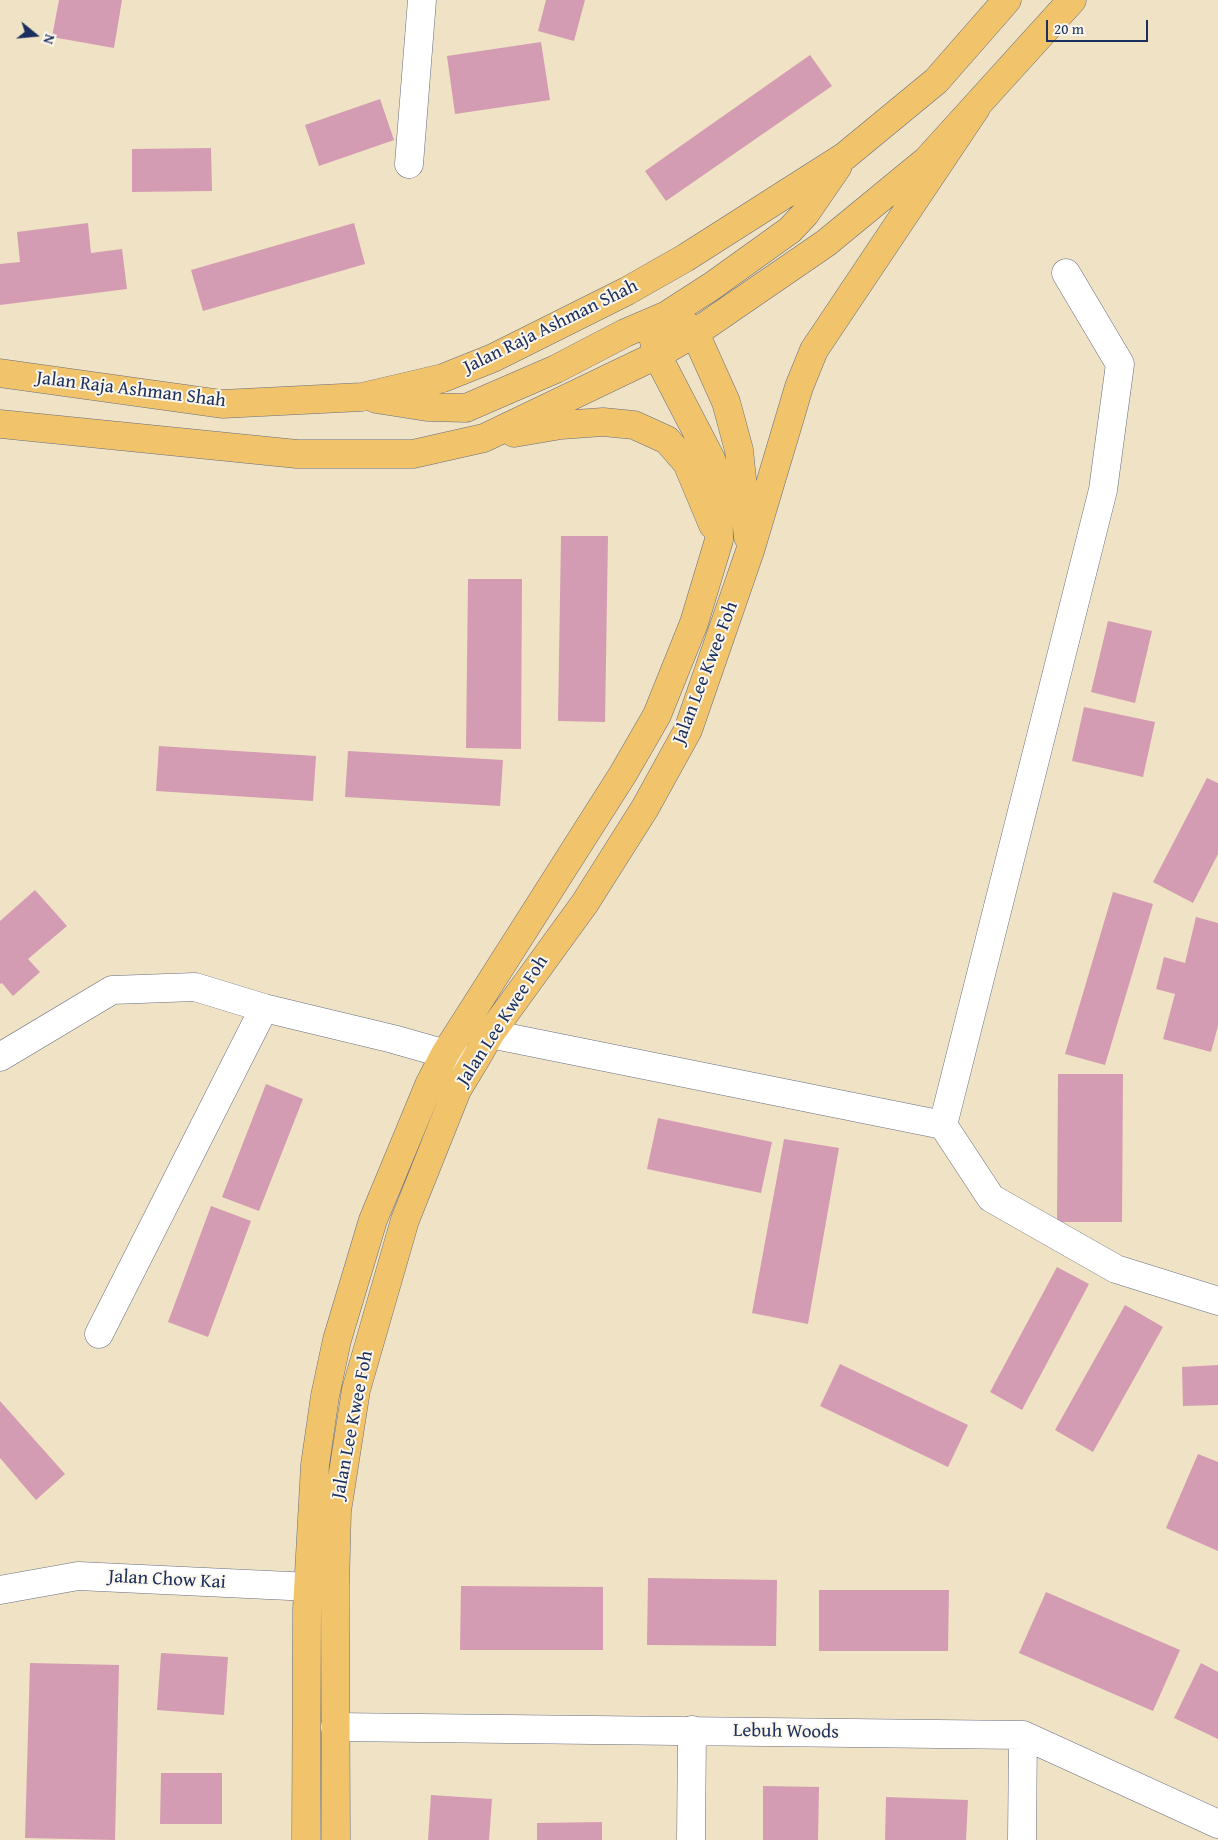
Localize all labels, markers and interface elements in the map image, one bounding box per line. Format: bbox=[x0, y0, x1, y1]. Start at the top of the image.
north arrow bbox=[10, 10, 60, 60]
scale bar bbox=[1048, 10, 1150, 42]
text: 20 m bbox=[1054, 18, 1084, 39]
text: N bbox=[38, 32, 60, 47]
street label: Jalan Raja Ashman Shah bbox=[460, 275, 642, 379]
street label: Jalan Raja Ashman Shah bbox=[35, 367, 227, 413]
street label: Jalan Lee Kwee Foh bbox=[668, 599, 744, 747]
street label: Jalan Lee Kwee Foh bbox=[452, 952, 554, 1090]
street label: Jalan Lee Kwee Foh bbox=[327, 1349, 379, 1501]
street label: Jalan Chow Kai bbox=[108, 1566, 226, 1594]
street label: Lebuh Woods bbox=[733, 1720, 839, 1744]

